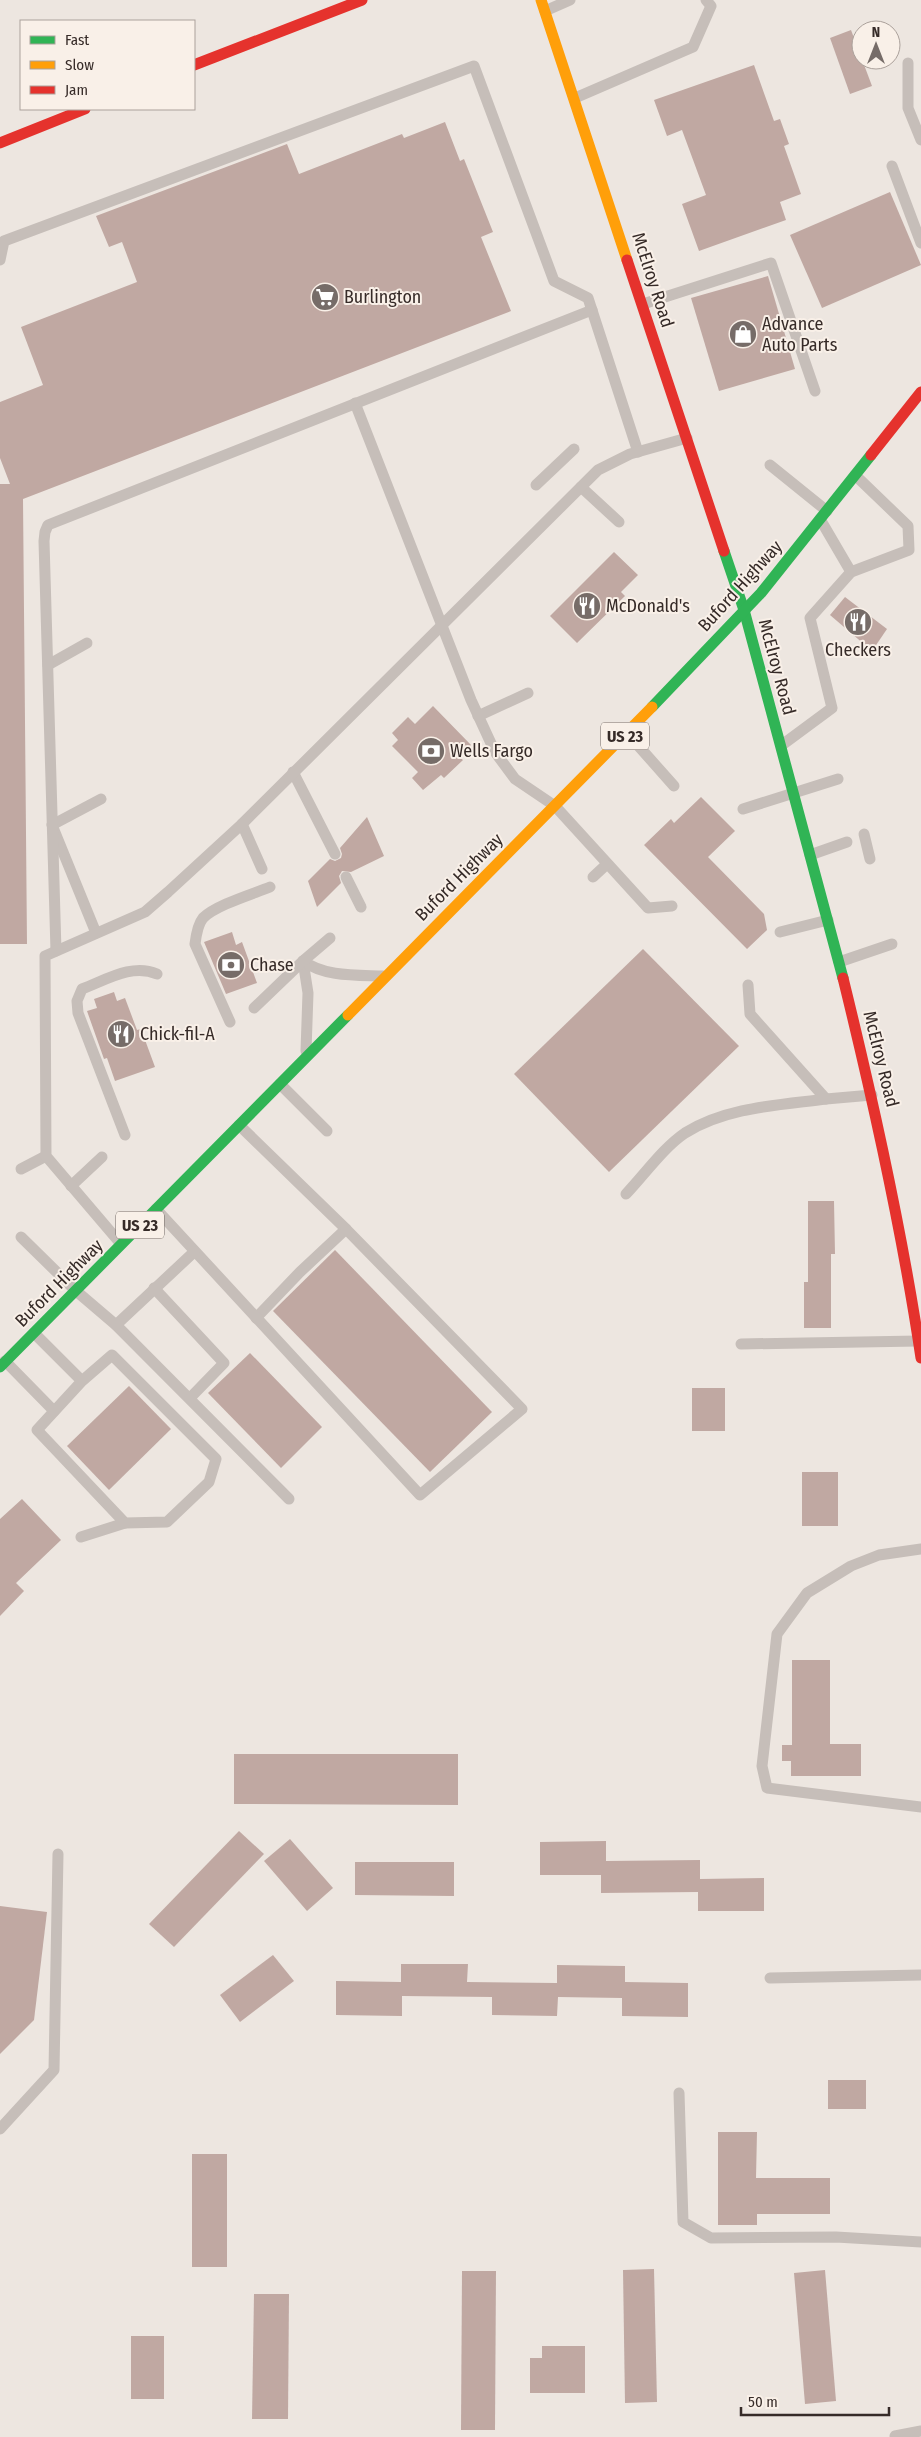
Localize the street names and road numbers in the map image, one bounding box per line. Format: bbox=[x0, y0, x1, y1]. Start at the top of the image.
street label: McElroy Road bbox=[627, 230, 679, 330]
street label: Buford Highway bbox=[693, 536, 787, 636]
street label: McElroy Road bbox=[754, 617, 800, 717]
road number: US 23 bbox=[601, 722, 649, 749]
street label: Buford Highway bbox=[410, 828, 508, 926]
street label: McElroy Road bbox=[858, 1009, 904, 1109]
road number: US 23 bbox=[116, 1212, 164, 1238]
street label: Buford Highway bbox=[10, 1234, 108, 1332]

